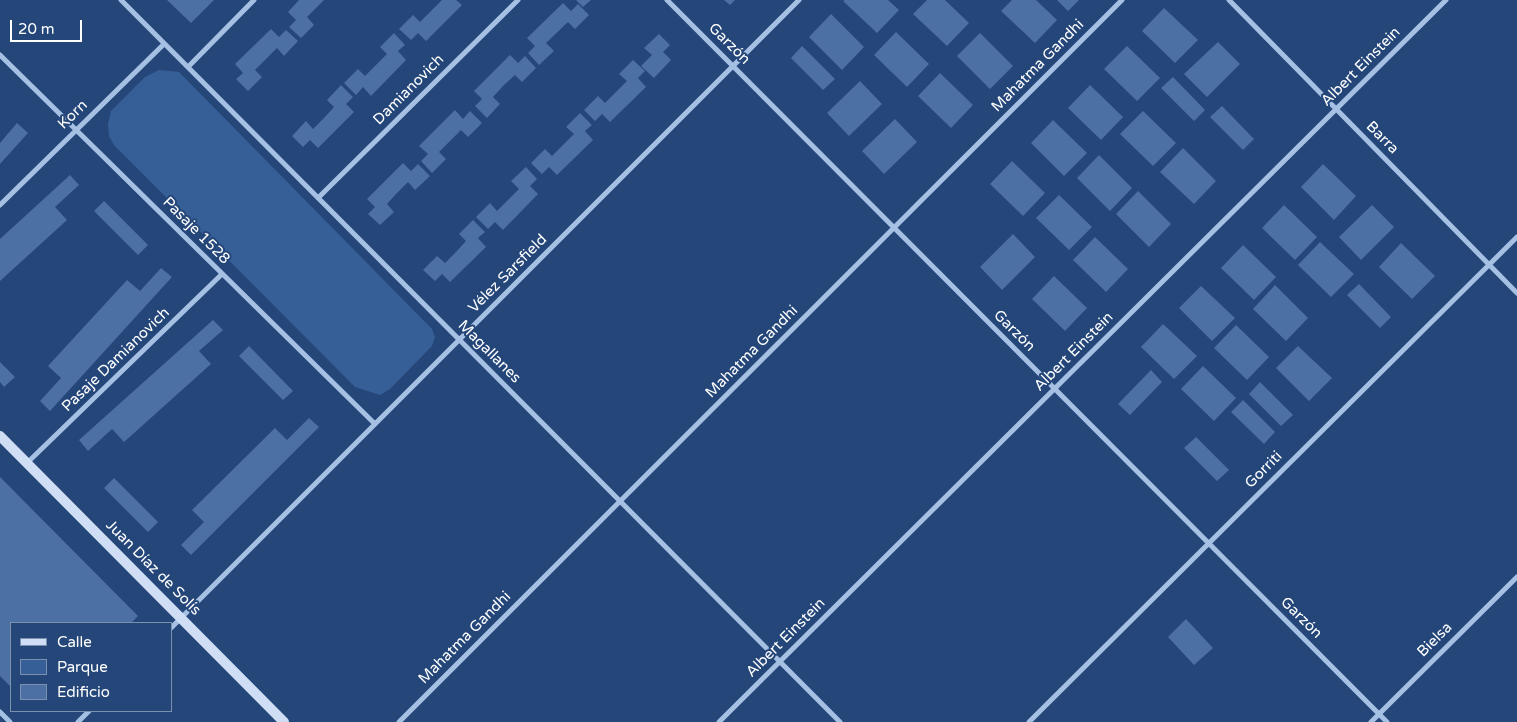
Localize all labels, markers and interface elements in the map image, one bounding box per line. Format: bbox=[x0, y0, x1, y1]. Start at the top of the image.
scale bar bbox=[12, 10, 85, 42]
street label: Mahatma Gandhi bbox=[988, 16, 1088, 116]
text: 20 m bbox=[18, 20, 55, 38]
street label: Garzón bbox=[705, 20, 753, 68]
street label: Albert Einstein bbox=[1318, 24, 1404, 110]
street label: Damianovich bbox=[370, 51, 448, 129]
street label: Korn bbox=[55, 97, 91, 133]
street label: Barra bbox=[1362, 118, 1402, 158]
street label: Pasaje 1528 bbox=[159, 194, 233, 268]
street label: Vélez Sarsfield bbox=[465, 231, 551, 317]
street label: Mahatma Gandhi bbox=[702, 302, 802, 402]
street label: Pasaje Damianovich bbox=[59, 304, 173, 416]
street label: Garzón bbox=[990, 307, 1038, 355]
street label: Albert Einstein bbox=[1031, 309, 1117, 395]
street label: Magallanes bbox=[454, 317, 524, 387]
street label: Gorriti bbox=[1242, 448, 1286, 492]
street label: Juan Díaz de Solís bbox=[102, 517, 204, 619]
street label: Mahatma Gandhi bbox=[415, 588, 515, 688]
street label: Garzón bbox=[1277, 594, 1325, 642]
street label: Albert Einstein bbox=[743, 595, 829, 681]
street label: Bielsa bbox=[1414, 619, 1456, 661]
legend bbox=[10, 622, 172, 712]
text: Calle bbox=[57, 633, 92, 651]
text: Parque bbox=[57, 658, 108, 676]
text: Edificio bbox=[57, 683, 110, 701]

